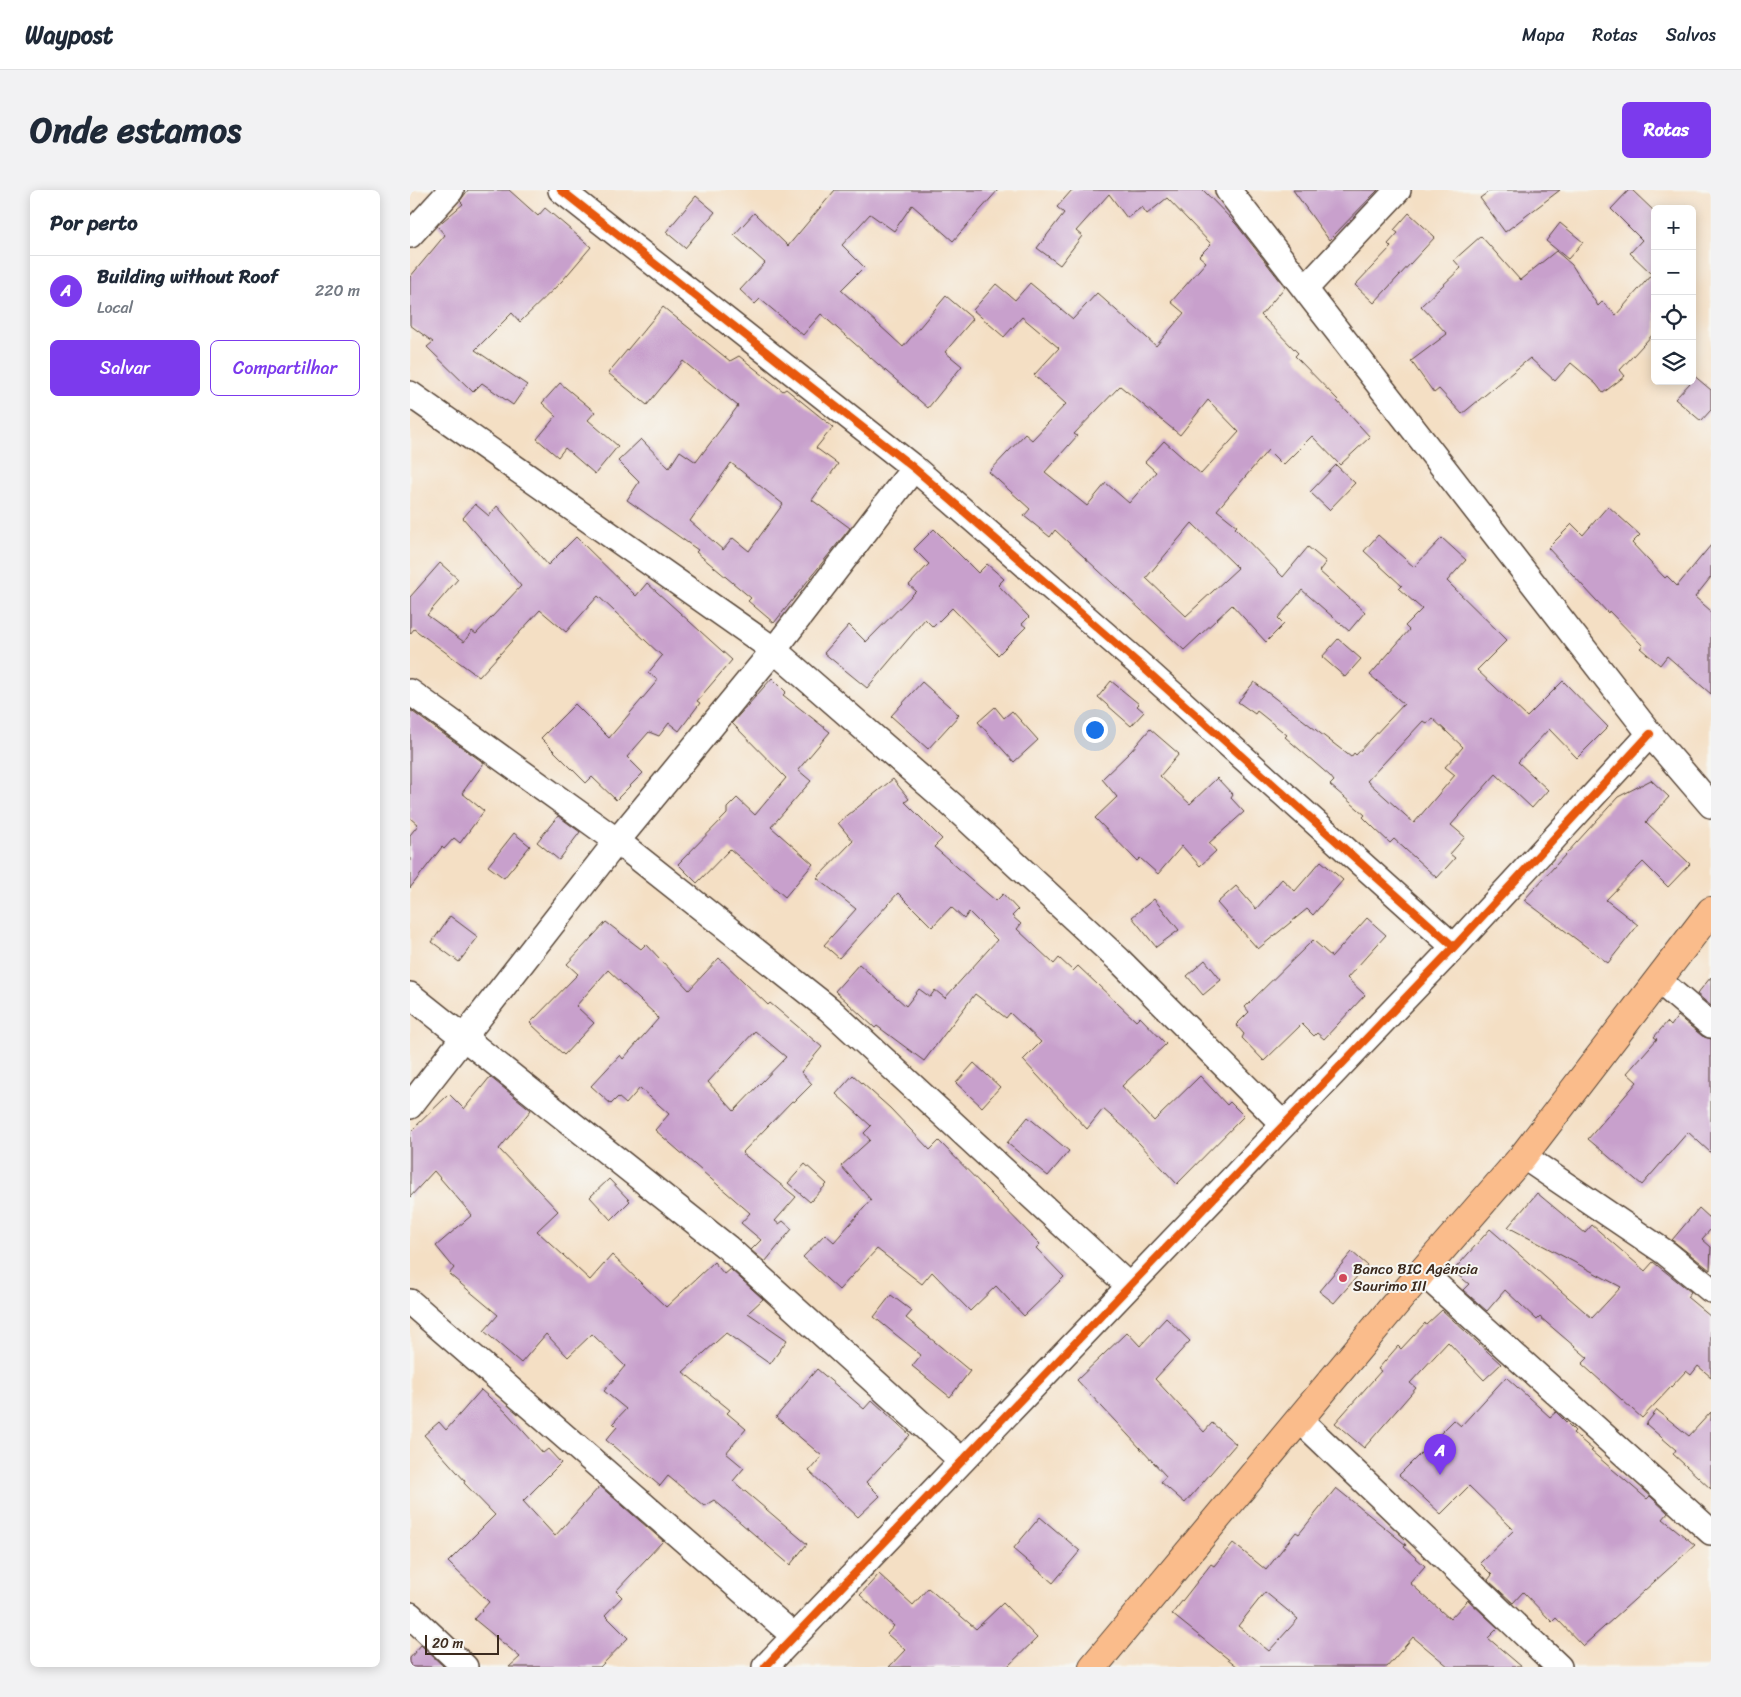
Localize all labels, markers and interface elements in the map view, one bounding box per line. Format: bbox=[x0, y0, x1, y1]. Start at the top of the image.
text: Waypost bbox=[25, 14, 113, 56]
text: Mapa bbox=[1522, 19, 1564, 51]
text: Rotas bbox=[1592, 19, 1638, 51]
text: Salvos bbox=[1666, 19, 1716, 51]
text: Onde estamos bbox=[30, 99, 241, 161]
button: Rotas bbox=[1622, 102, 1711, 158]
text: Por perto bbox=[50, 204, 138, 242]
map controls bbox=[1651, 205, 1696, 385]
button: + bbox=[1651, 205, 1696, 250]
button: − bbox=[1651, 250, 1696, 295]
text: Building without Roof bbox=[97, 260, 278, 293]
text: A bbox=[61, 276, 71, 305]
text: 220 m bbox=[315, 276, 360, 305]
text: Local bbox=[97, 293, 133, 322]
button: locate bbox=[1651, 295, 1696, 340]
button: Salvar bbox=[50, 340, 200, 396]
button: Compartilhar bbox=[210, 340, 360, 396]
button: layers bbox=[1651, 340, 1696, 385]
your location bbox=[1082, 717, 1108, 743]
place label: Banco BIC Agência Saurimo III bbox=[1353, 1256, 1478, 1299]
marker: Banco BIC Agência Saurimo III bbox=[1337, 1272, 1349, 1284]
pin: A bbox=[1424, 1434, 1456, 1475]
text: 20 m bbox=[432, 1631, 463, 1656]
scale bar bbox=[425, 1632, 499, 1655]

